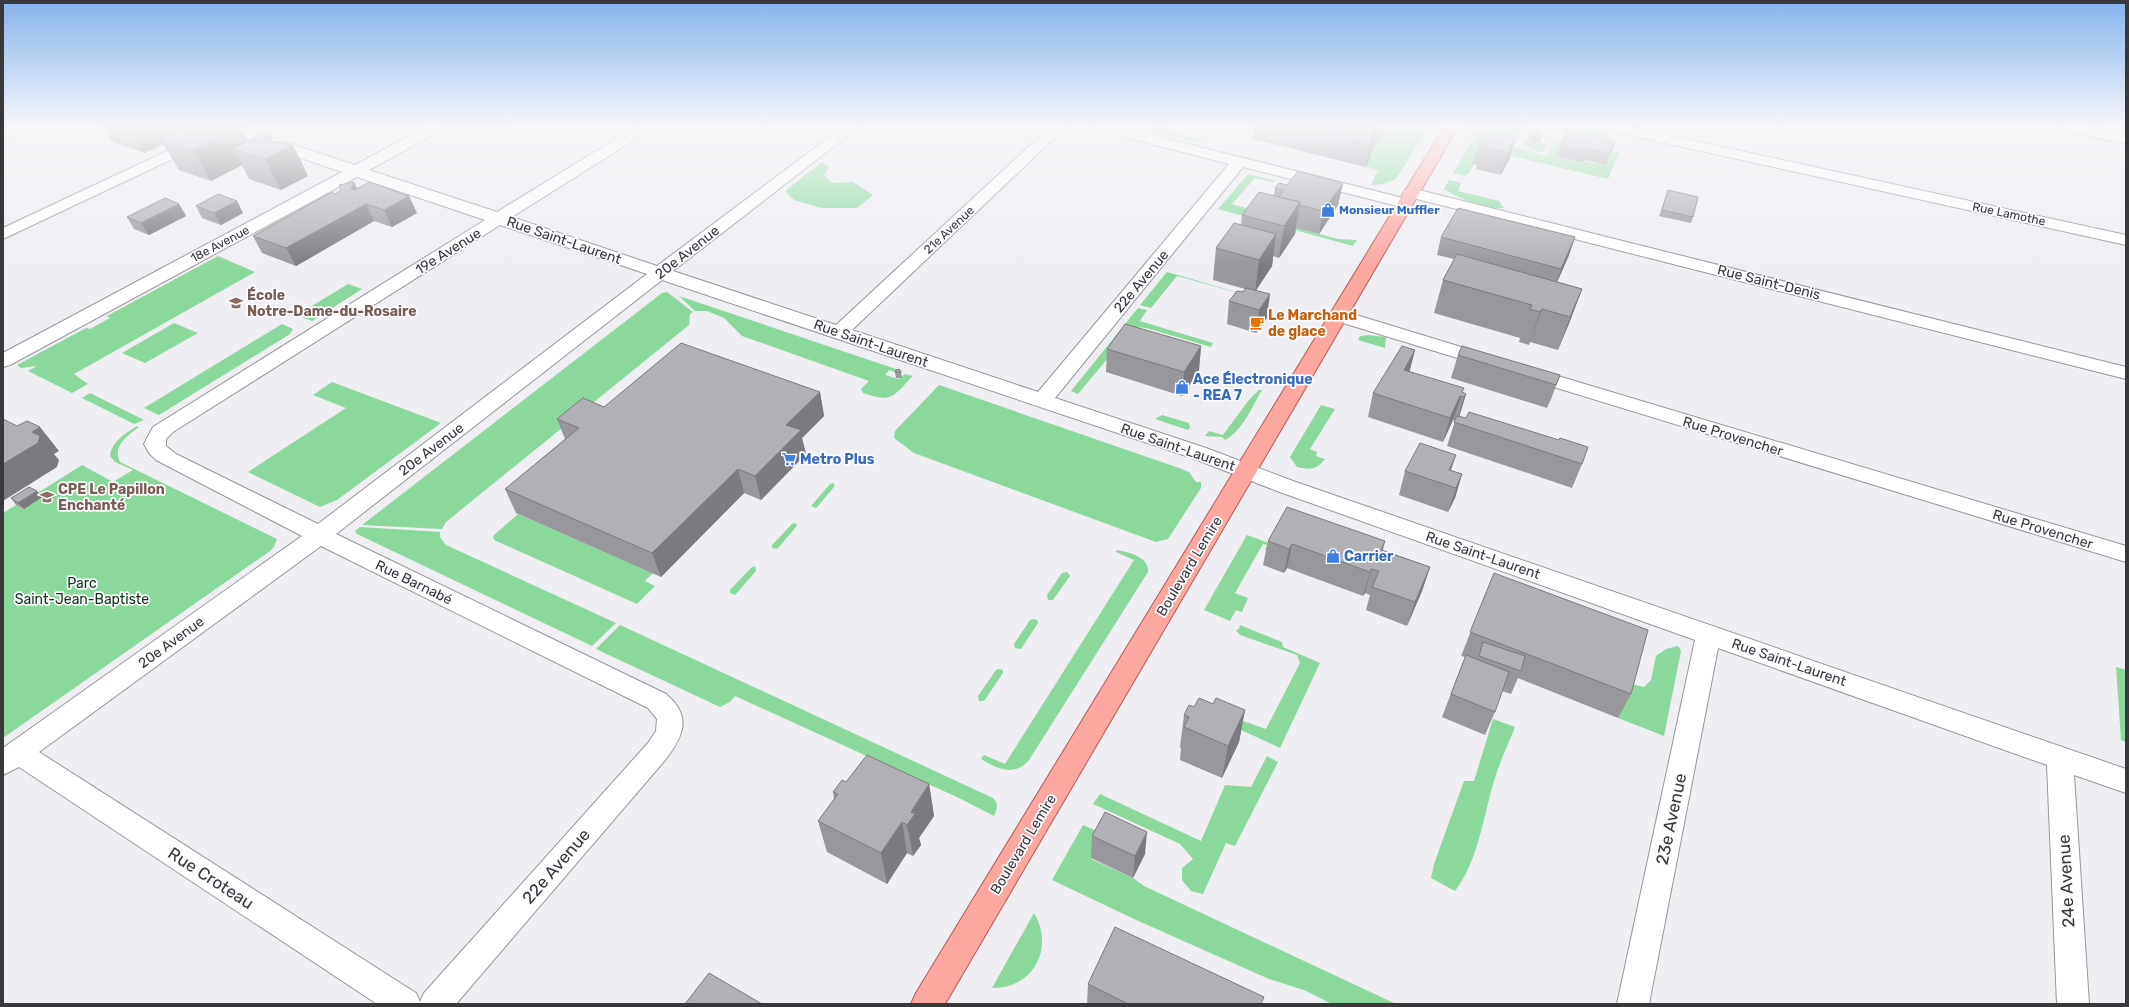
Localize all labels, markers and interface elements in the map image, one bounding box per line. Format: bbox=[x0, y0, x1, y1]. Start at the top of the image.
street label: Rue Lamothe bbox=[1971, 199, 2047, 229]
shop icon: Monsieur Muffler bbox=[1320, 202, 1336, 218]
street label: 21e Avenue bbox=[921, 203, 977, 257]
place label: Monsieur Muffler bbox=[1339, 203, 1440, 217]
street label: Rue Saint-Laurent bbox=[504, 213, 624, 268]
street label: 20e Avenue bbox=[652, 222, 723, 283]
street label: 18e Avenue bbox=[188, 223, 252, 265]
street label: 19e Avenue bbox=[412, 224, 484, 278]
street label: 22e Avenue bbox=[1110, 246, 1173, 316]
street label: Rue Saint-Denis bbox=[1716, 261, 1822, 304]
place label: École Notre-Dame-du-Rosaire bbox=[247, 286, 417, 320]
school or university icon: École Notre-Dame-du-Rosaire bbox=[228, 295, 244, 311]
place label: Le Marchand de glace bbox=[1268, 307, 1357, 340]
cafe icon: Le Marchand de glace bbox=[1249, 315, 1265, 331]
street label: Rue Saint-Laurent bbox=[811, 316, 931, 371]
place label: Ace Électronique - REA 7 bbox=[1193, 370, 1313, 404]
shop icon: Ace Électronique - REA 7 bbox=[1174, 379, 1190, 395]
street label: Rue Provencher bbox=[1681, 413, 1786, 460]
street label: 20e Avenue bbox=[395, 419, 467, 479]
street label: Rue Saint-Laurent bbox=[1118, 420, 1238, 475]
supermarket icon: Metro Plus bbox=[781, 451, 797, 467]
place label: Metro Plus bbox=[800, 451, 875, 468]
place label: CPE Le Papillon Enchanté bbox=[58, 481, 165, 514]
school or university icon: CPE Le Papillon Enchanté bbox=[39, 489, 55, 505]
street label: Rue Provencher bbox=[1991, 506, 2096, 553]
street label: Boulevard Lemire bbox=[1153, 513, 1226, 619]
street label: Rue Saint-Laurent bbox=[1423, 528, 1543, 583]
shop icon: Carrier bbox=[1325, 548, 1341, 564]
place label: Carrier bbox=[1344, 548, 1394, 565]
street label: Rue Barnabé bbox=[372, 556, 455, 608]
park label: Parc Saint-Jean-Baptiste bbox=[15, 575, 149, 608]
street label: 20e Avenue bbox=[135, 613, 208, 672]
street label: Rue Saint-Laurent bbox=[1729, 635, 1849, 690]
street label: 23e Avenue bbox=[1652, 771, 1690, 867]
street label: Boulevard Lemire bbox=[987, 791, 1060, 897]
street label: 22e Avenue bbox=[518, 824, 594, 908]
street label: 24e Avenue bbox=[2054, 834, 2078, 928]
street label: Rue Croteau bbox=[164, 843, 258, 913]

